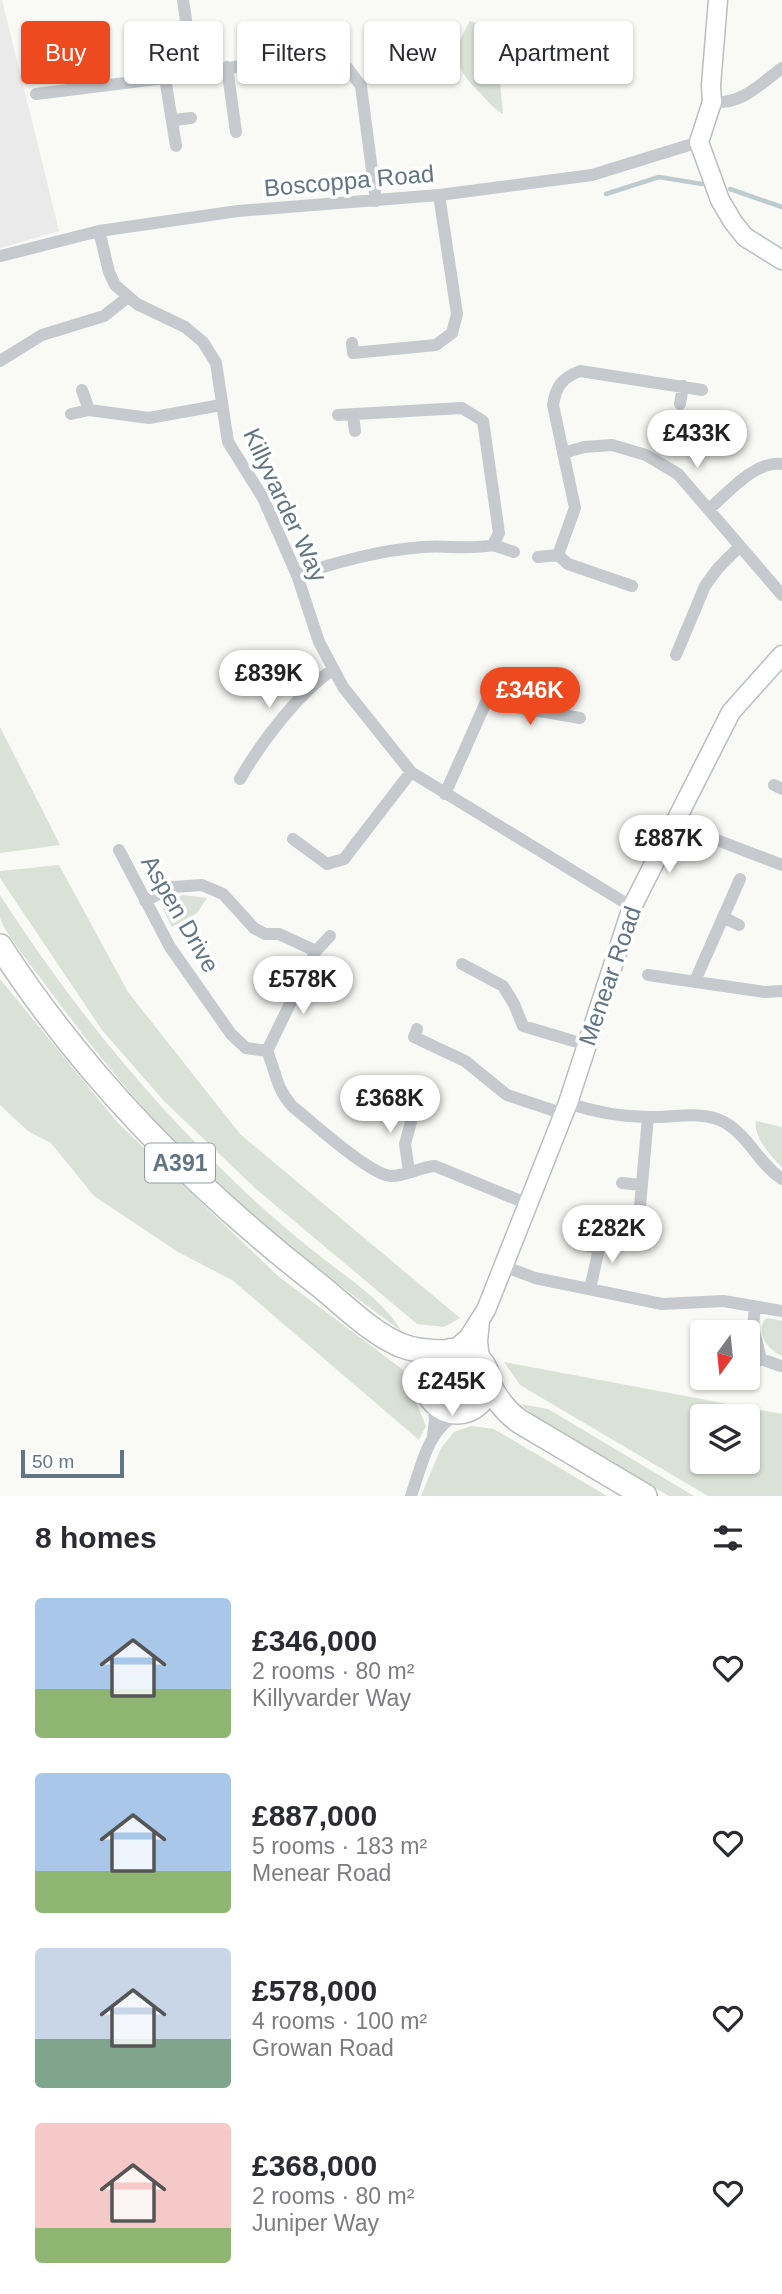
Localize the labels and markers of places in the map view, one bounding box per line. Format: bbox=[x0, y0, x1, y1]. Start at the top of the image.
pin: £433K bbox=[648, 410, 746, 470]
pin: £839K bbox=[220, 650, 318, 710]
pin: £346K bbox=[481, 668, 579, 727]
pin: £887K bbox=[620, 816, 718, 875]
pin: £578K bbox=[254, 956, 352, 1016]
pin: £368K bbox=[341, 1076, 439, 1135]
pin: £282K bbox=[563, 1206, 661, 1265]
pin: £245K bbox=[403, 1358, 501, 1418]

